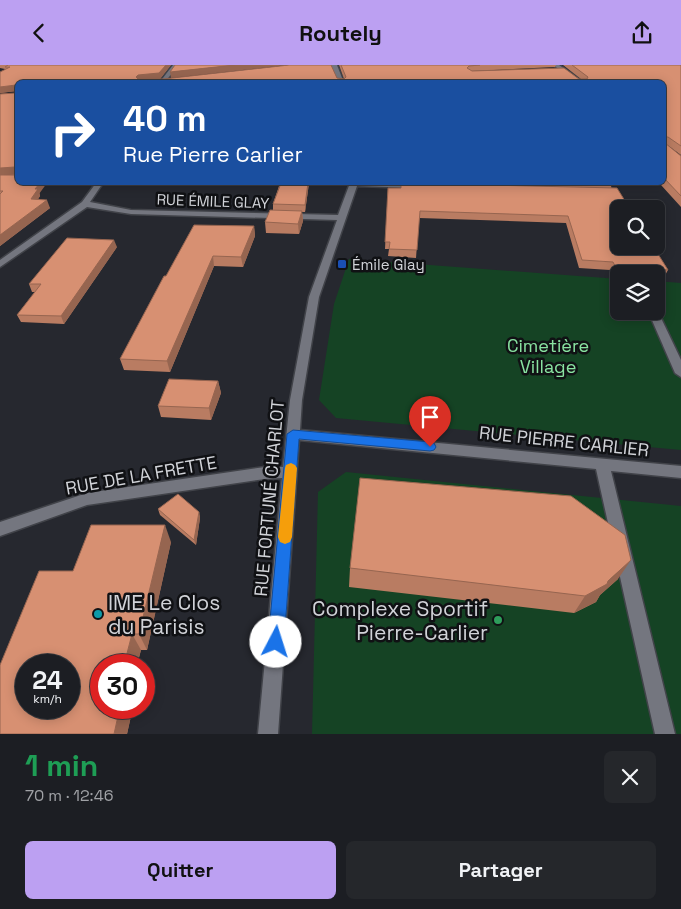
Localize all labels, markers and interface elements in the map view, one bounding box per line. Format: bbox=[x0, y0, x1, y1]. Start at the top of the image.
icon: back bbox=[25, 19, 53, 47]
text: Routely bbox=[299, 19, 382, 47]
icon: share bbox=[628, 19, 656, 47]
text: 40 m bbox=[123, 97, 207, 141]
icon: right bbox=[40, 100, 105, 165]
text: Rue Pierre Carlier bbox=[123, 140, 303, 168]
street label: RUE ÉMILE GLAY bbox=[156, 190, 270, 212]
map controls bbox=[610, 200, 665, 320]
button: search bbox=[610, 200, 665, 255]
place label: Émile Glay bbox=[352, 255, 425, 274]
marker: Émile Glay bbox=[336, 258, 348, 270]
button: layers bbox=[610, 265, 665, 320]
park label: Cimetière Village bbox=[507, 334, 589, 378]
pin bbox=[409, 396, 451, 447]
street label: RUE FORTUNÉ CHARLOT bbox=[249, 398, 289, 598]
icon: arrive bbox=[416, 403, 444, 431]
street label: RUE PIERRE CARLIER bbox=[478, 421, 650, 461]
street label: RUE DE LA FRETTE bbox=[64, 450, 218, 500]
place label: IME Le Clos du Parisis bbox=[108, 589, 220, 640]
place label: Complexe Sportif Pierre-Carlier bbox=[312, 595, 488, 646]
marker: IME Le Clos du Parisis bbox=[92, 608, 104, 620]
marker: Complexe Sportif Pierre-Carlier bbox=[492, 614, 504, 626]
position arrow bbox=[249, 615, 301, 667]
speed limit sign: 30 bbox=[90, 654, 155, 719]
text: 24 bbox=[32, 664, 63, 696]
text: km/h bbox=[33, 691, 62, 707]
text: 1 min bbox=[25, 746, 98, 785]
button: close bbox=[604, 751, 656, 803]
text: 70 m · 12:46 bbox=[25, 785, 113, 806]
button: Quitter bbox=[25, 841, 336, 899]
button: Partager bbox=[346, 841, 656, 899]

